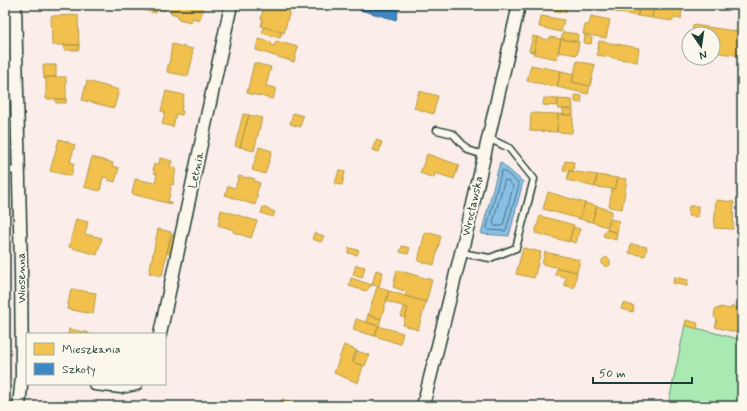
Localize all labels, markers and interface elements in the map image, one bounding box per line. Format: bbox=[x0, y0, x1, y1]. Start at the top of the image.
north arrow bbox=[681, 26, 721, 66]
text: N bbox=[698, 47, 708, 62]
street label: Letnia bbox=[185, 150, 209, 190]
street label: Wrocławska bbox=[458, 175, 488, 238]
street label: Wiosenna bbox=[14, 252, 30, 304]
legend bbox=[26, 333, 166, 385]
text: Mieszkania bbox=[62, 342, 121, 358]
scale bar bbox=[593, 359, 692, 385]
text: Szkoły bbox=[62, 362, 96, 378]
text: 50 m bbox=[599, 366, 626, 382]

